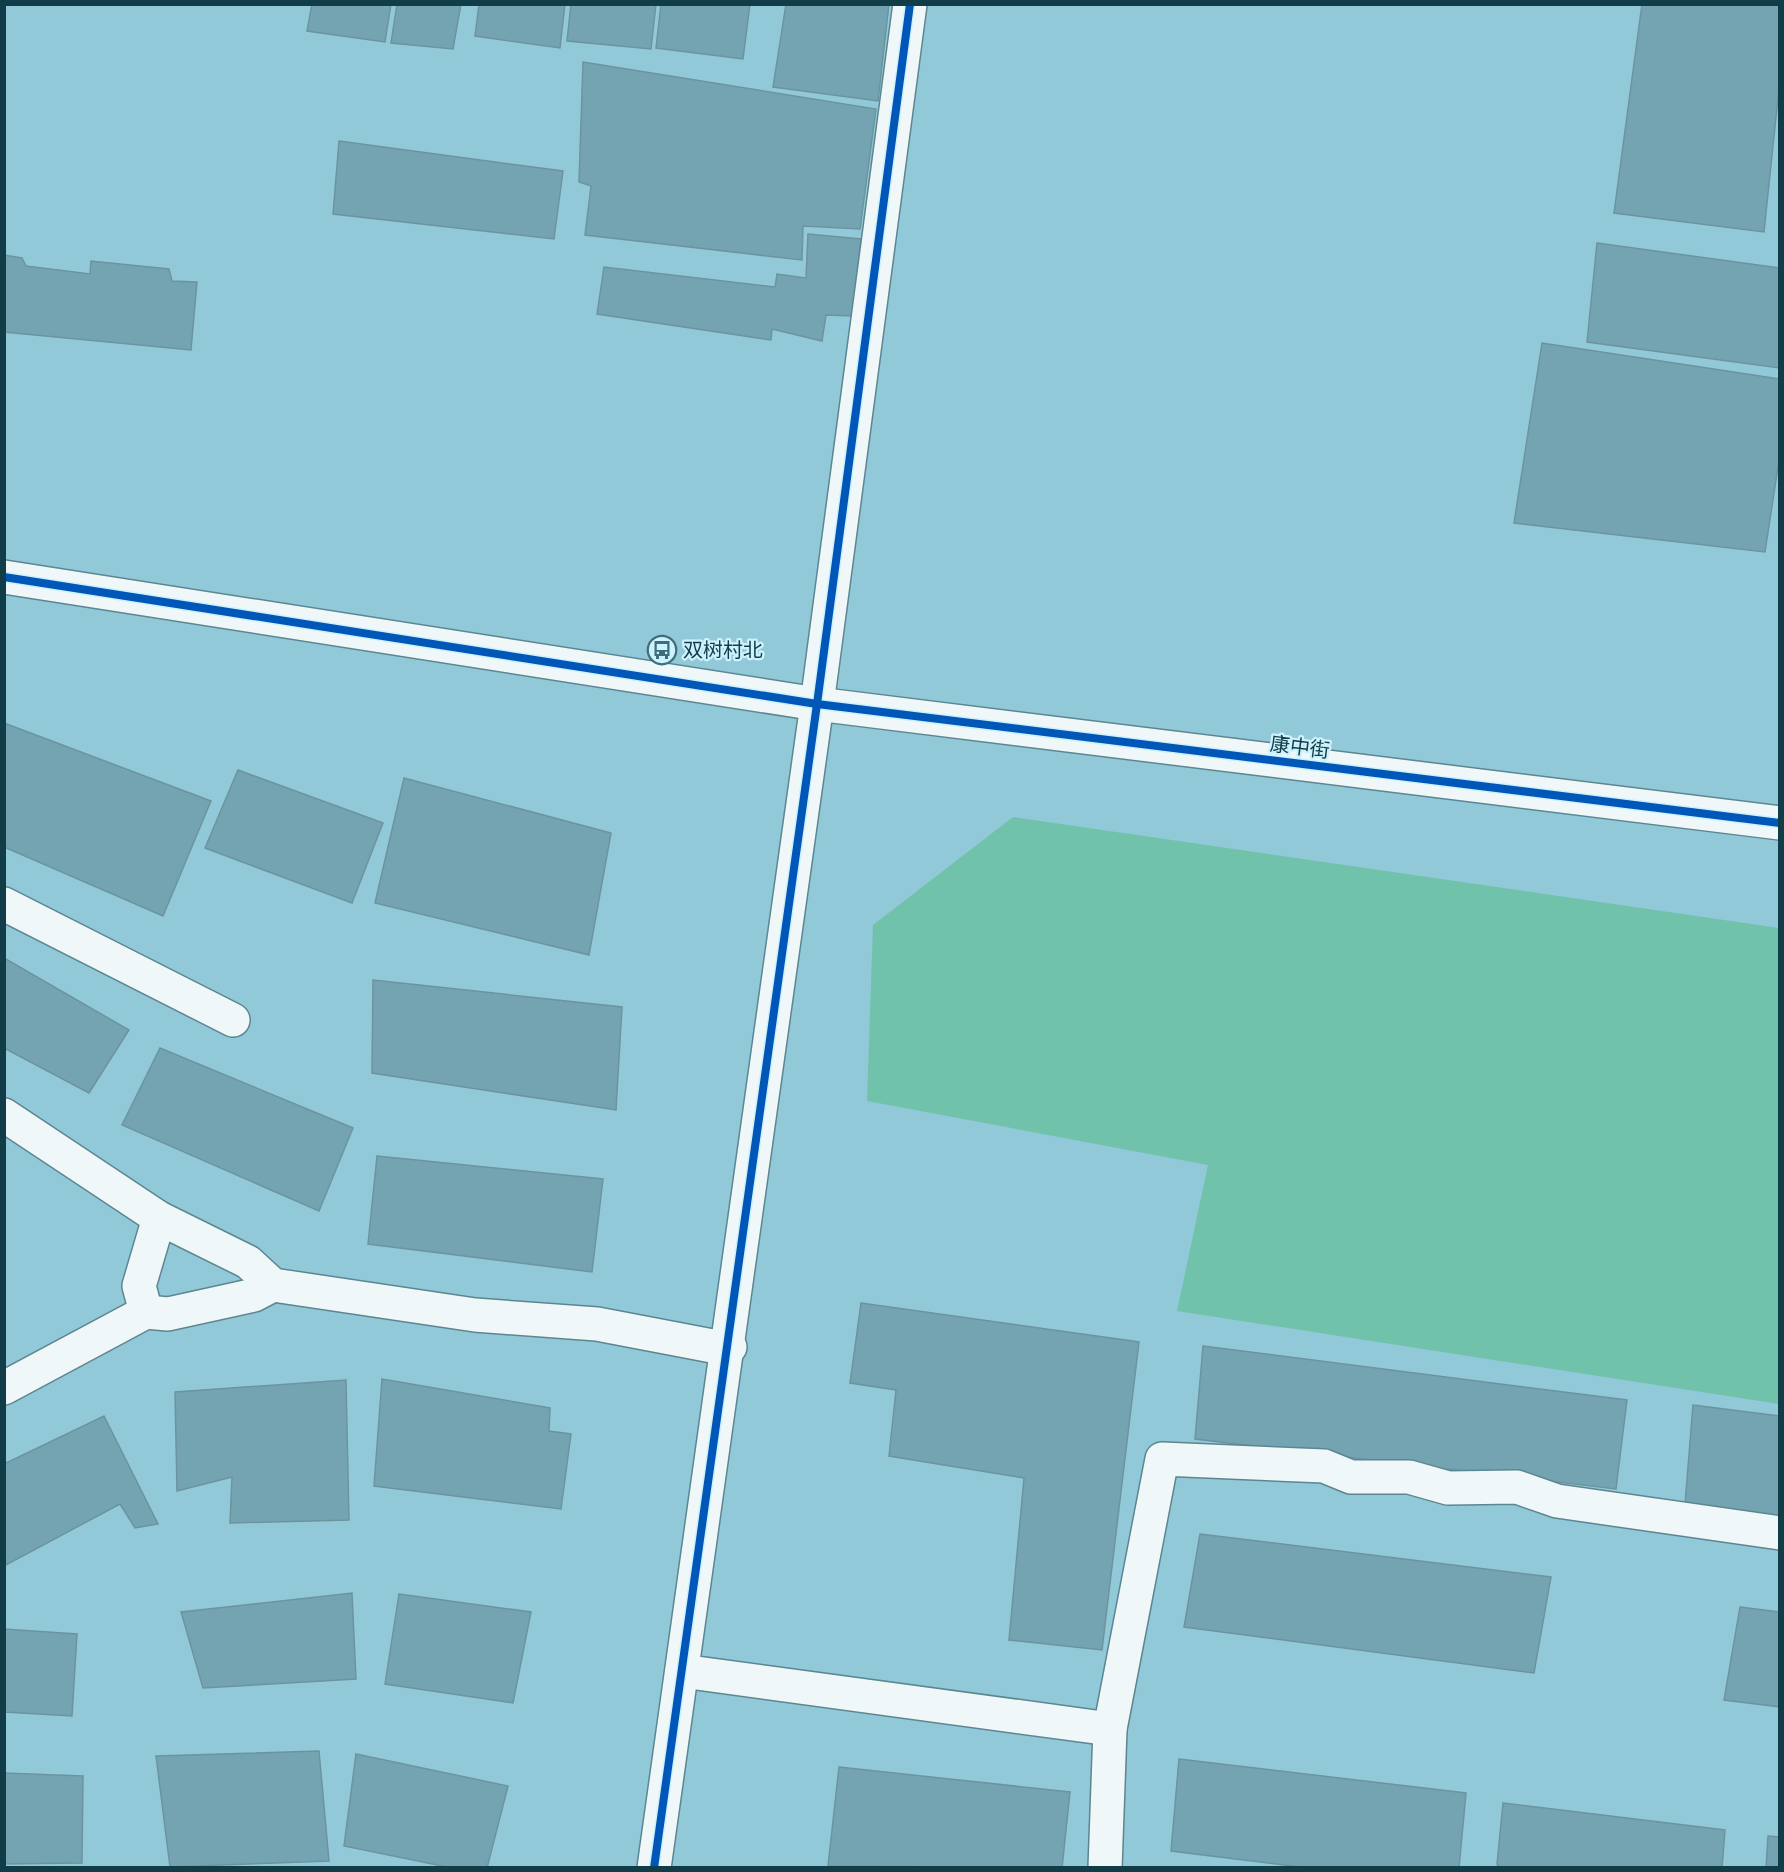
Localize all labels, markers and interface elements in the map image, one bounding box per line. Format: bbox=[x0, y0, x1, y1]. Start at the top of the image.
bus stop icon: 双树村北 bbox=[646, 634, 678, 666]
place label: 双树村北 bbox=[683, 638, 763, 662]
street label: 康中街 bbox=[1269, 731, 1331, 763]

